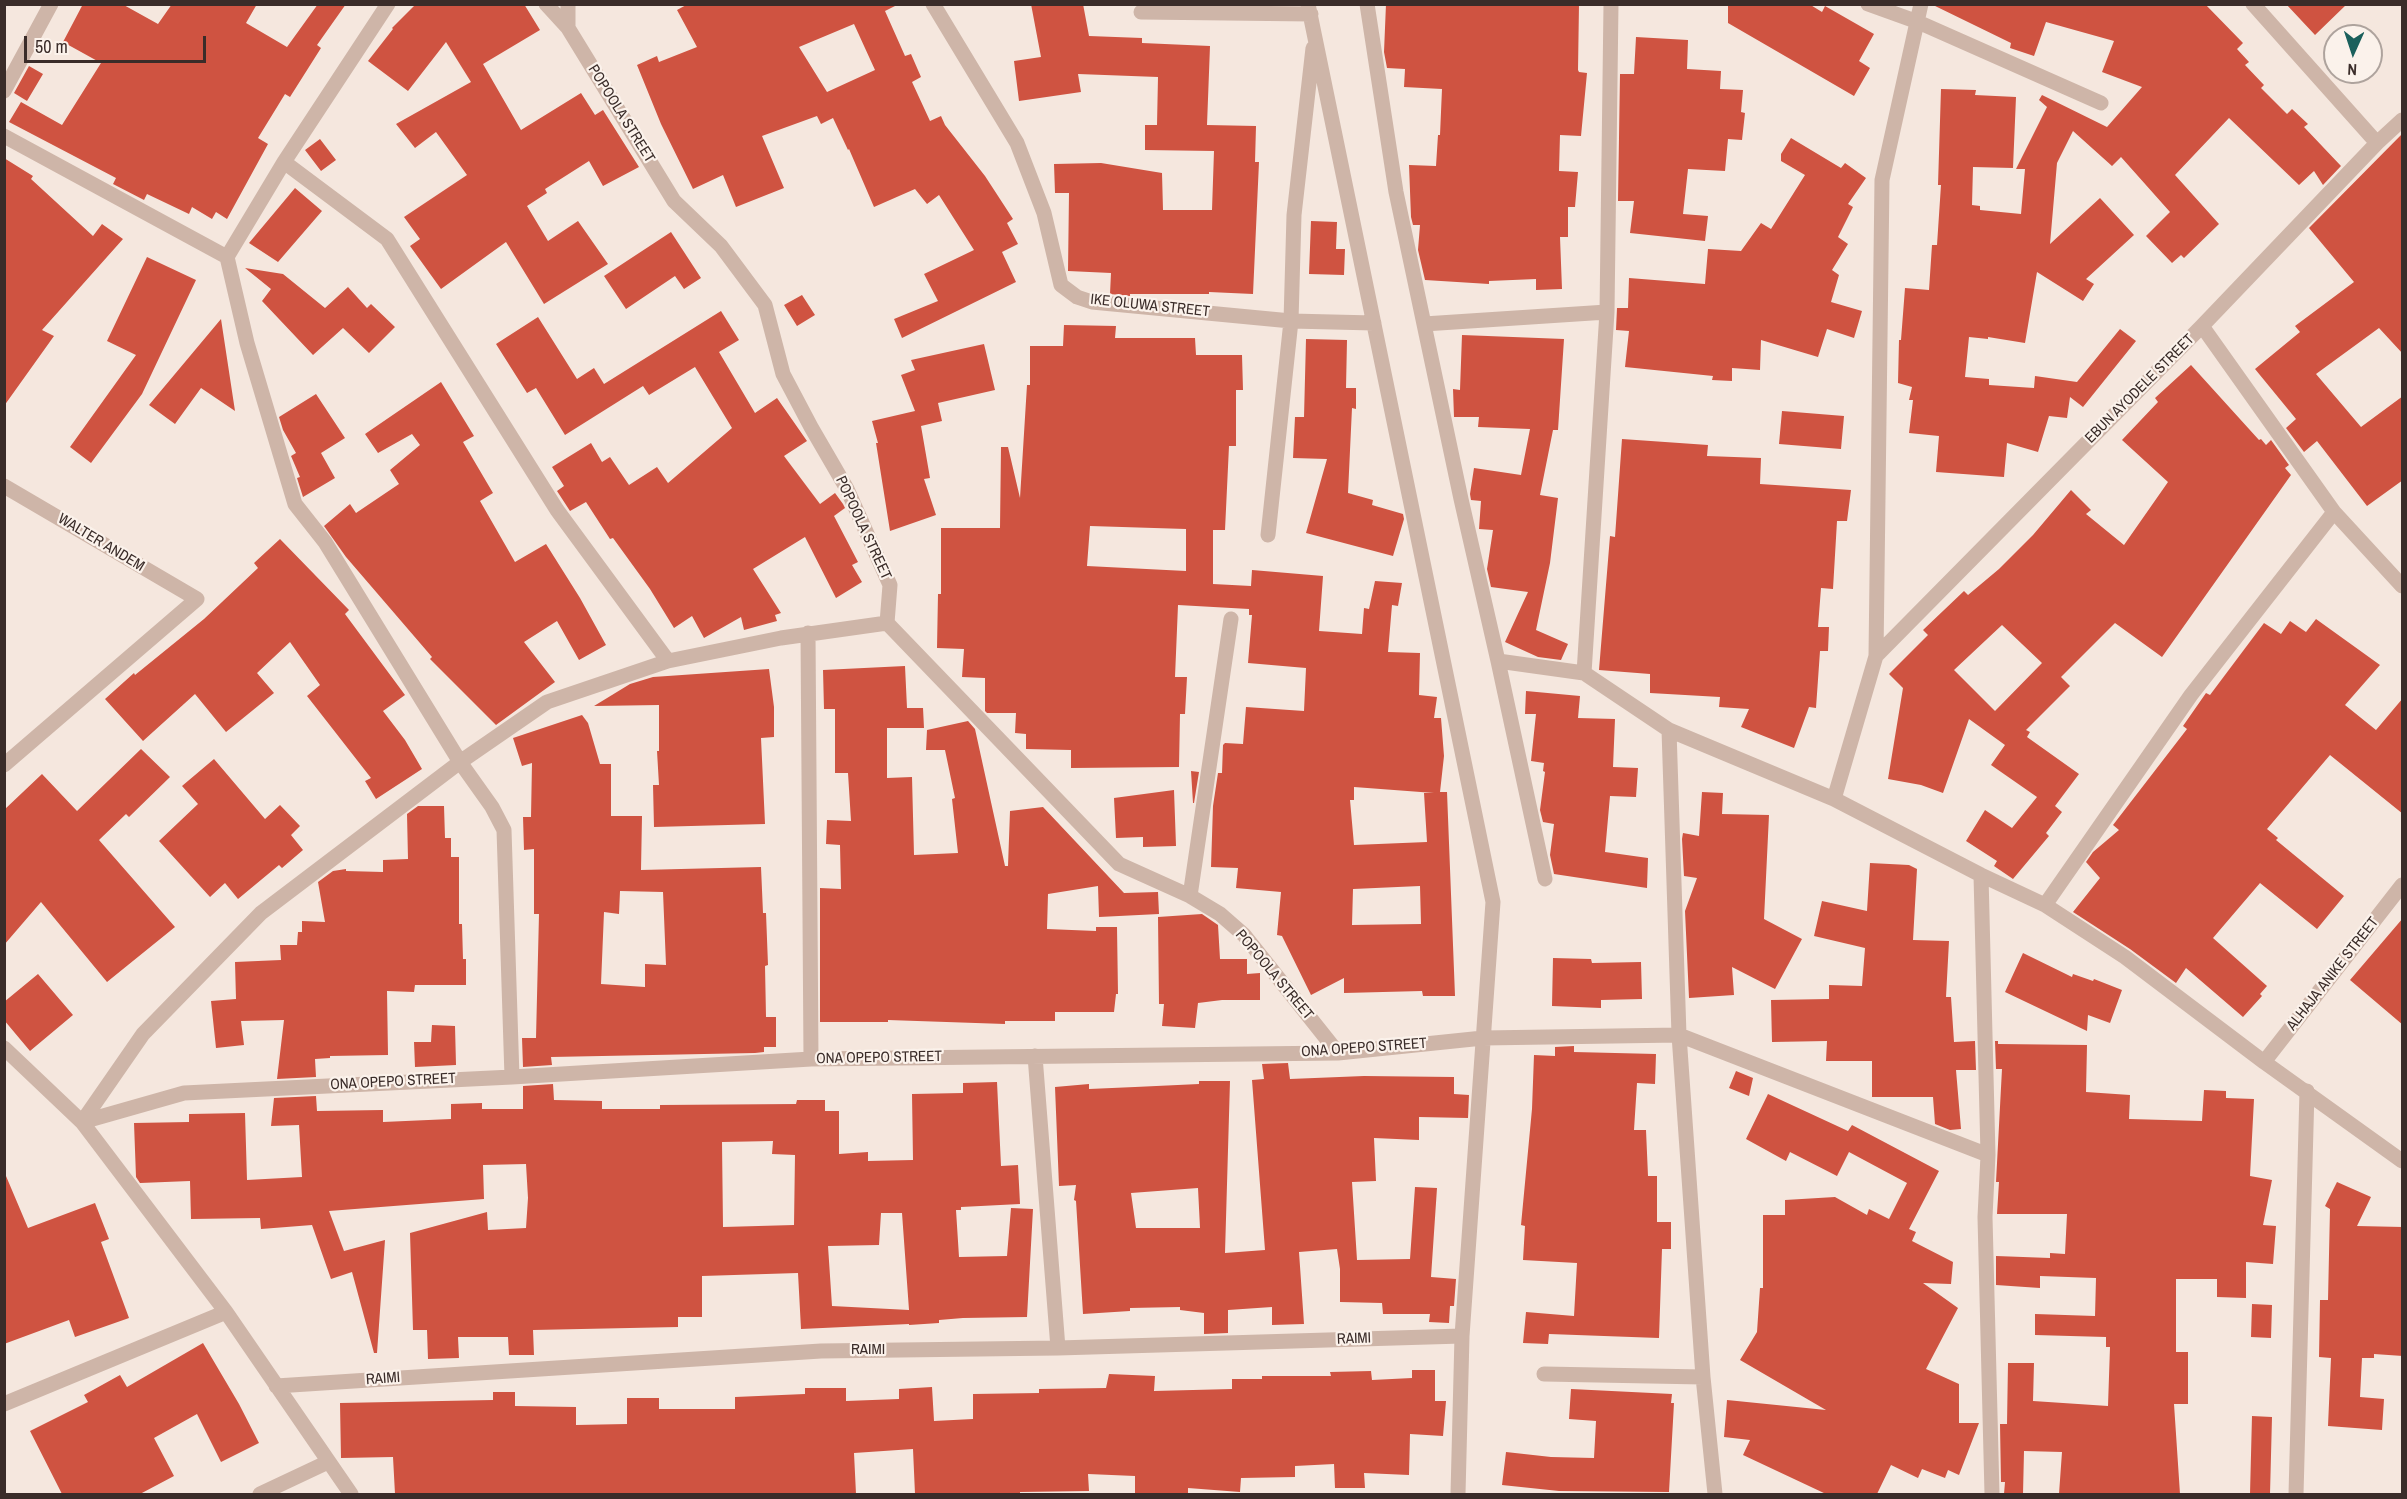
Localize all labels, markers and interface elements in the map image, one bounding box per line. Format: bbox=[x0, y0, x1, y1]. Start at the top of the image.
scale bar bbox=[27, 24, 208, 62]
north arrow bbox=[2323, 24, 2383, 84]
text: 50 m bbox=[35, 34, 68, 59]
text: N bbox=[2347, 59, 2357, 81]
street label: POPOOLA STREET bbox=[584, 62, 658, 166]
street label: IKE OLUWA STREET bbox=[1089, 291, 1211, 321]
street label: EBUN AYODELE STREET bbox=[2082, 331, 2198, 447]
street label: POPOOLA STREET bbox=[831, 473, 895, 583]
street label: WALTER ANDEM bbox=[54, 510, 148, 576]
street label: ALHAJA ANIKE STREET bbox=[2283, 914, 2383, 1034]
street label: POPOOLA STREET bbox=[1231, 926, 1317, 1024]
street label: ONA OPEPO STREET bbox=[1301, 1035, 1427, 1061]
street label: ONA OPEPO STREET bbox=[816, 1048, 942, 1068]
street label: ONA OPEPO STREET bbox=[330, 1070, 456, 1094]
street label: RAIMI bbox=[1337, 1329, 1371, 1349]
street label: RAIMI bbox=[851, 1341, 885, 1359]
street label: RAIMI bbox=[365, 1369, 401, 1389]

